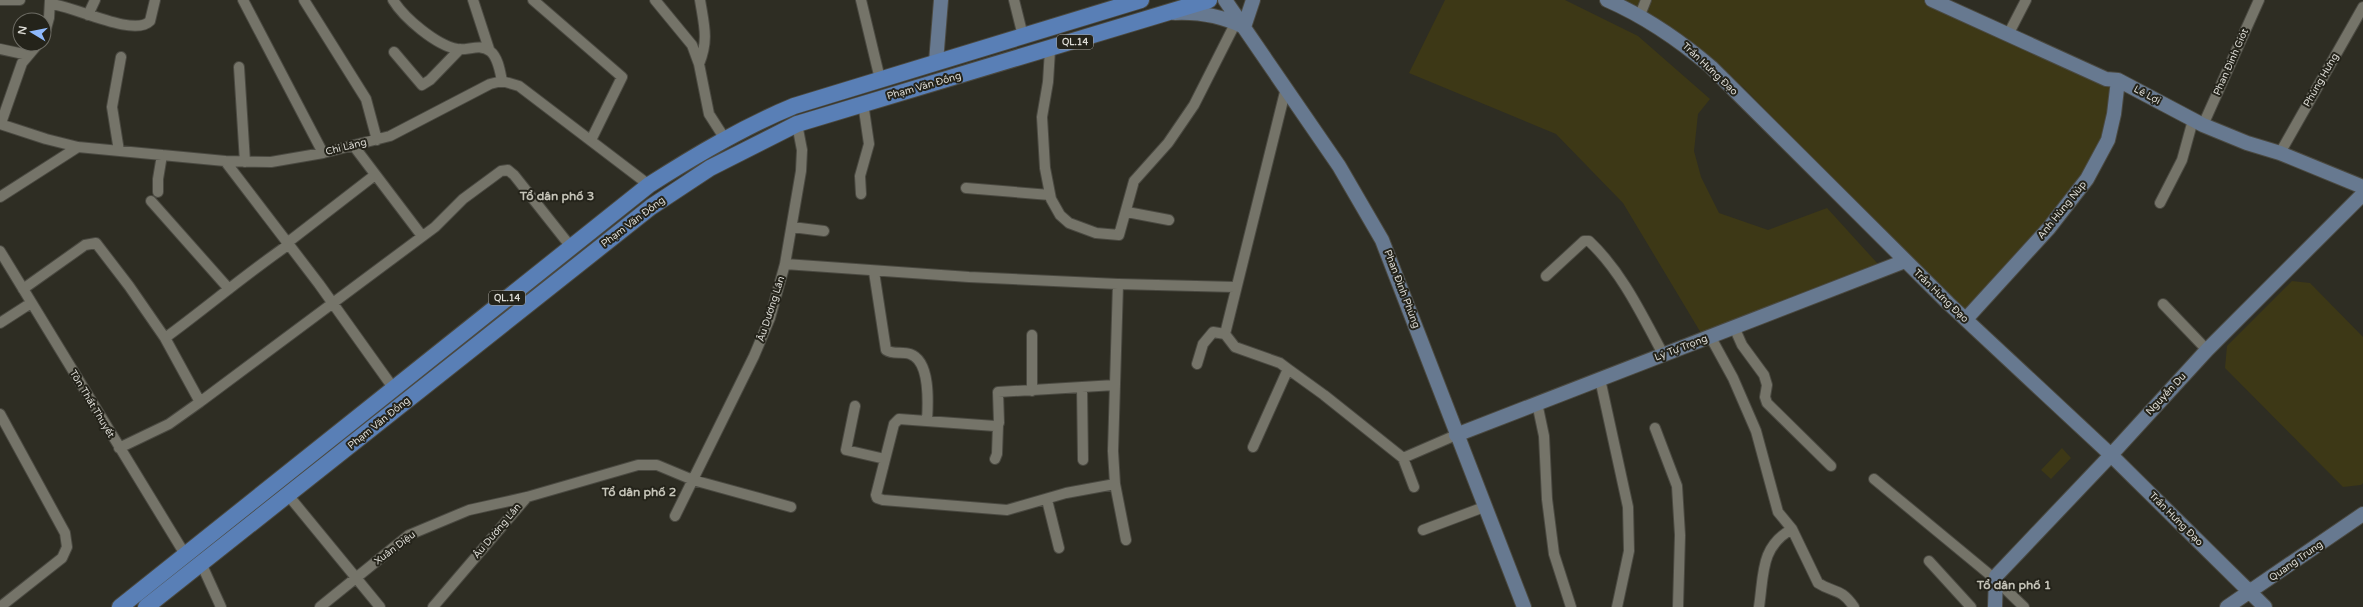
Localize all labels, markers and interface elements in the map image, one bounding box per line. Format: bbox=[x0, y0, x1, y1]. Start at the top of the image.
north arrow bbox=[12, 12, 52, 52]
text: N bbox=[15, 25, 30, 36]
street label: Phan Đình Giót bbox=[2211, 27, 2251, 97]
road number: QL.14 bbox=[1057, 35, 1093, 49]
street label: Trần Hưng Đạo bbox=[1680, 40, 1740, 98]
street label: Phùng Hưng bbox=[2301, 51, 2341, 109]
street label: Phạm Văn Đồng bbox=[885, 70, 963, 102]
street label: Lê Lợi bbox=[2132, 83, 2162, 107]
street label: Chi Lăng bbox=[324, 136, 368, 158]
street label: Anh Hùng Núp bbox=[2035, 179, 2089, 241]
district label: Tổ dân phố 3 bbox=[519, 189, 594, 204]
street label: Phạm Văn Đồng bbox=[599, 194, 667, 250]
street label: Phan Đình Phùng bbox=[1382, 248, 1422, 330]
street label: Trần Hưng Đạo bbox=[1911, 267, 1971, 325]
street label: Âu Dương Lân bbox=[755, 275, 787, 343]
road number: QL.14 bbox=[489, 291, 525, 305]
street label: Lý Tự Trọng bbox=[1653, 332, 1709, 364]
street label: Tôn Thất Thuyết bbox=[67, 368, 117, 440]
street label: Nguyễn Du bbox=[2143, 370, 2189, 418]
street label: Phạm Văn Đồng bbox=[345, 394, 413, 452]
district label: Tổ dân phố 2 bbox=[601, 485, 676, 500]
street label: Trần Hưng Đạo bbox=[2147, 490, 2205, 548]
street label: Âu Dương Lân bbox=[470, 501, 524, 561]
street label: Xuân Diệu bbox=[372, 529, 418, 567]
street label: Quang Trung bbox=[2267, 538, 2325, 584]
district label: Tổ dân phố 1 bbox=[1976, 578, 2051, 593]

